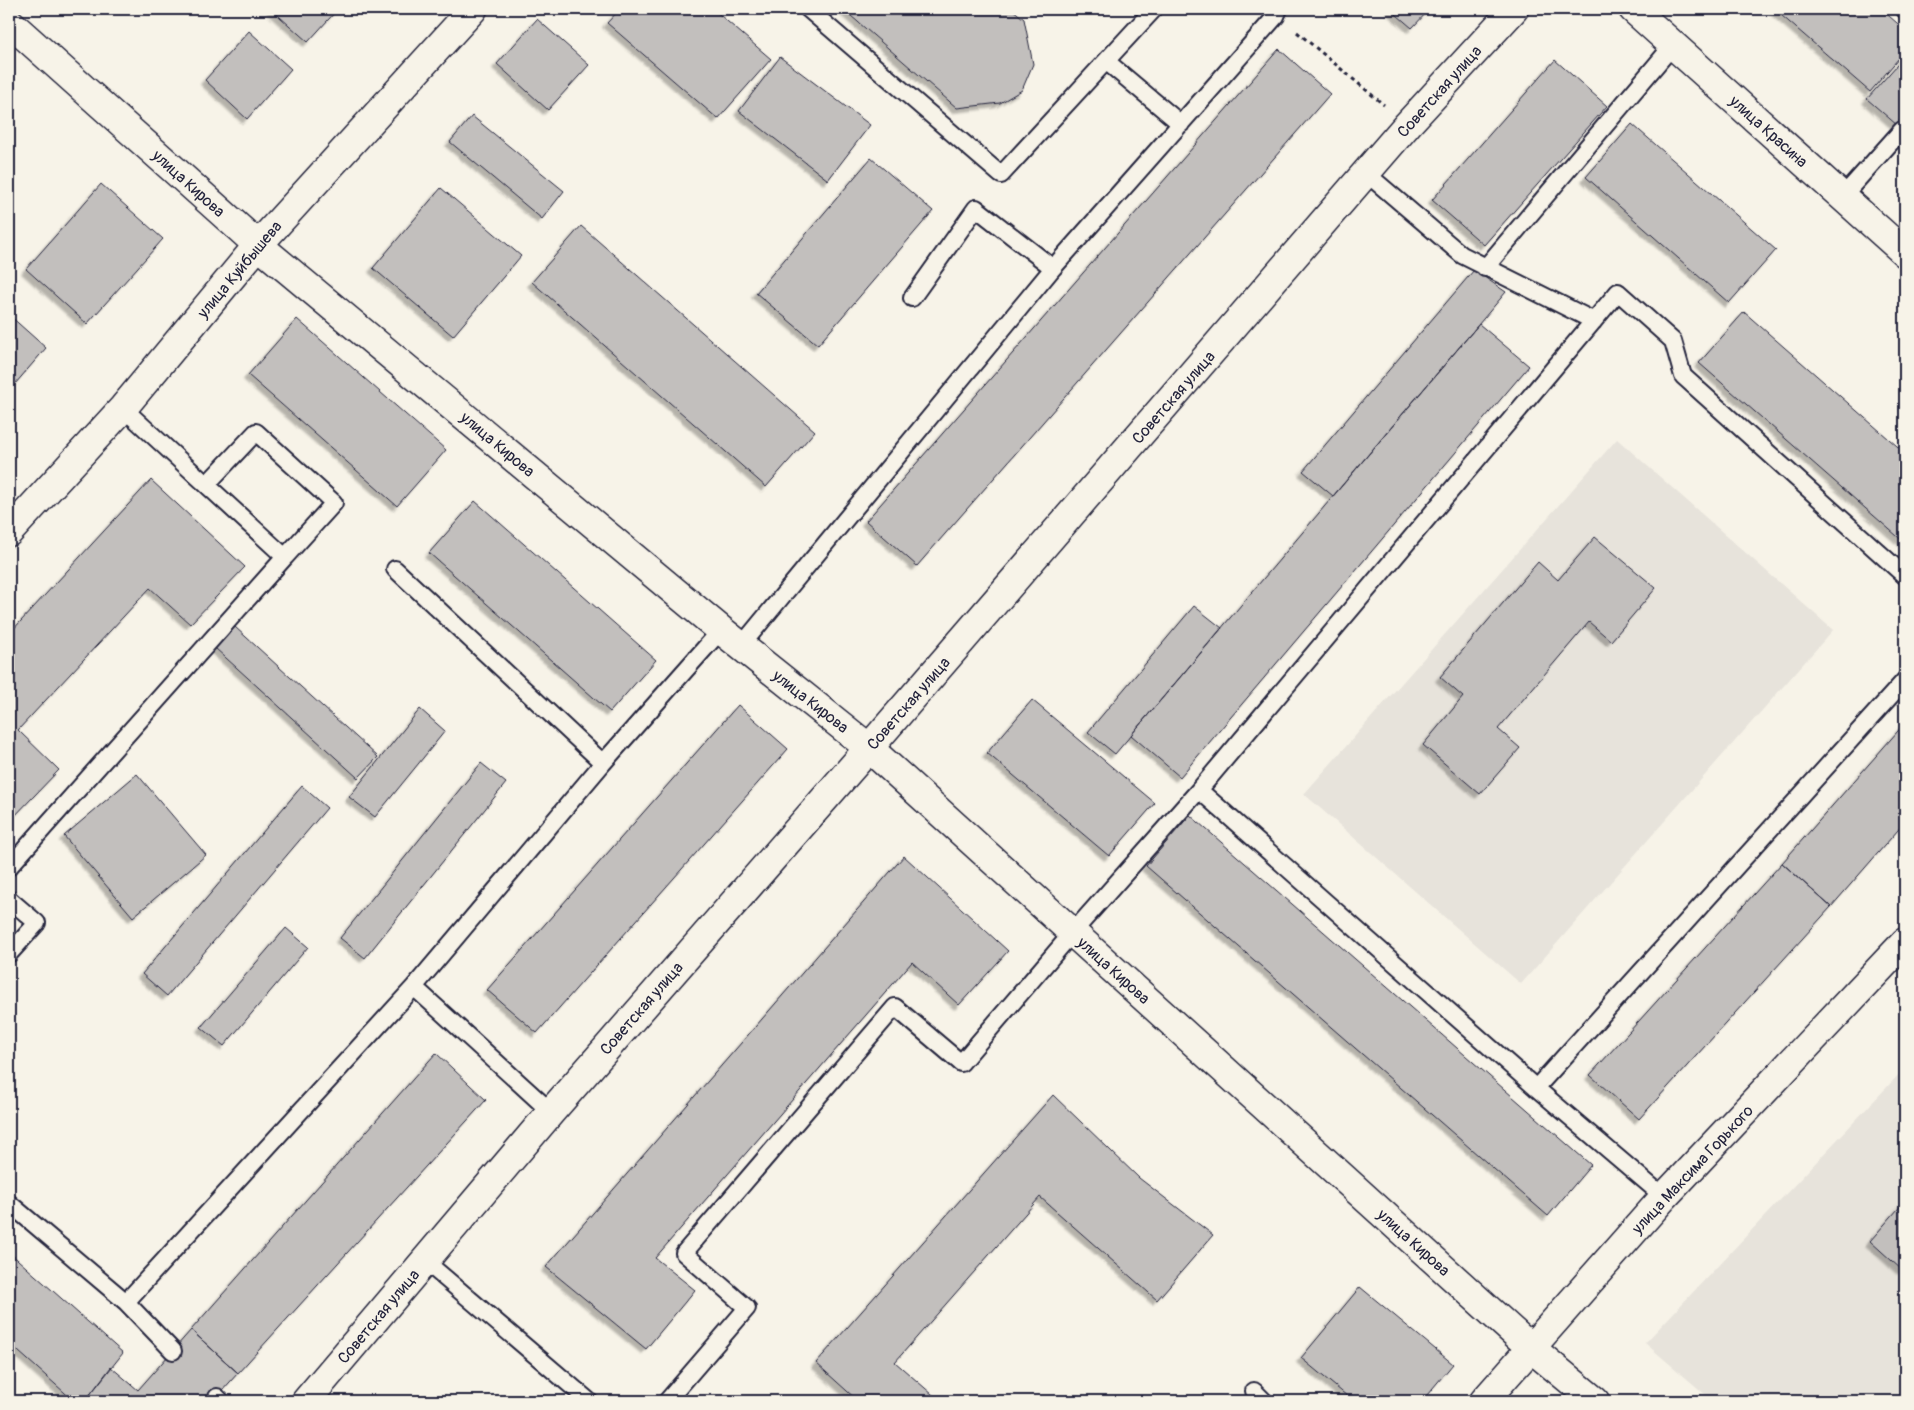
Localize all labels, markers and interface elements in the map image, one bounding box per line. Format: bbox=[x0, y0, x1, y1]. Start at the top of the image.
street label: Советская улица bbox=[1393, 42, 1486, 142]
street label: улица Красина bbox=[1724, 91, 1812, 172]
street label: улица Кирова bbox=[147, 145, 229, 222]
street label: улица Куйбышева bbox=[193, 217, 286, 323]
street label: Советская улица bbox=[1128, 347, 1220, 448]
street label: улица Кирова bbox=[455, 407, 539, 482]
street label: Советская улица bbox=[863, 653, 955, 754]
street label: улица Кирова bbox=[768, 665, 852, 738]
street label: улица Кирова bbox=[1072, 932, 1154, 1009]
street label: Советская улица bbox=[596, 958, 688, 1059]
street label: улица Максима Горького bbox=[1627, 1101, 1758, 1239]
street label: улица Кирова bbox=[1372, 1204, 1454, 1281]
street label: Советская улица bbox=[334, 1265, 424, 1368]

